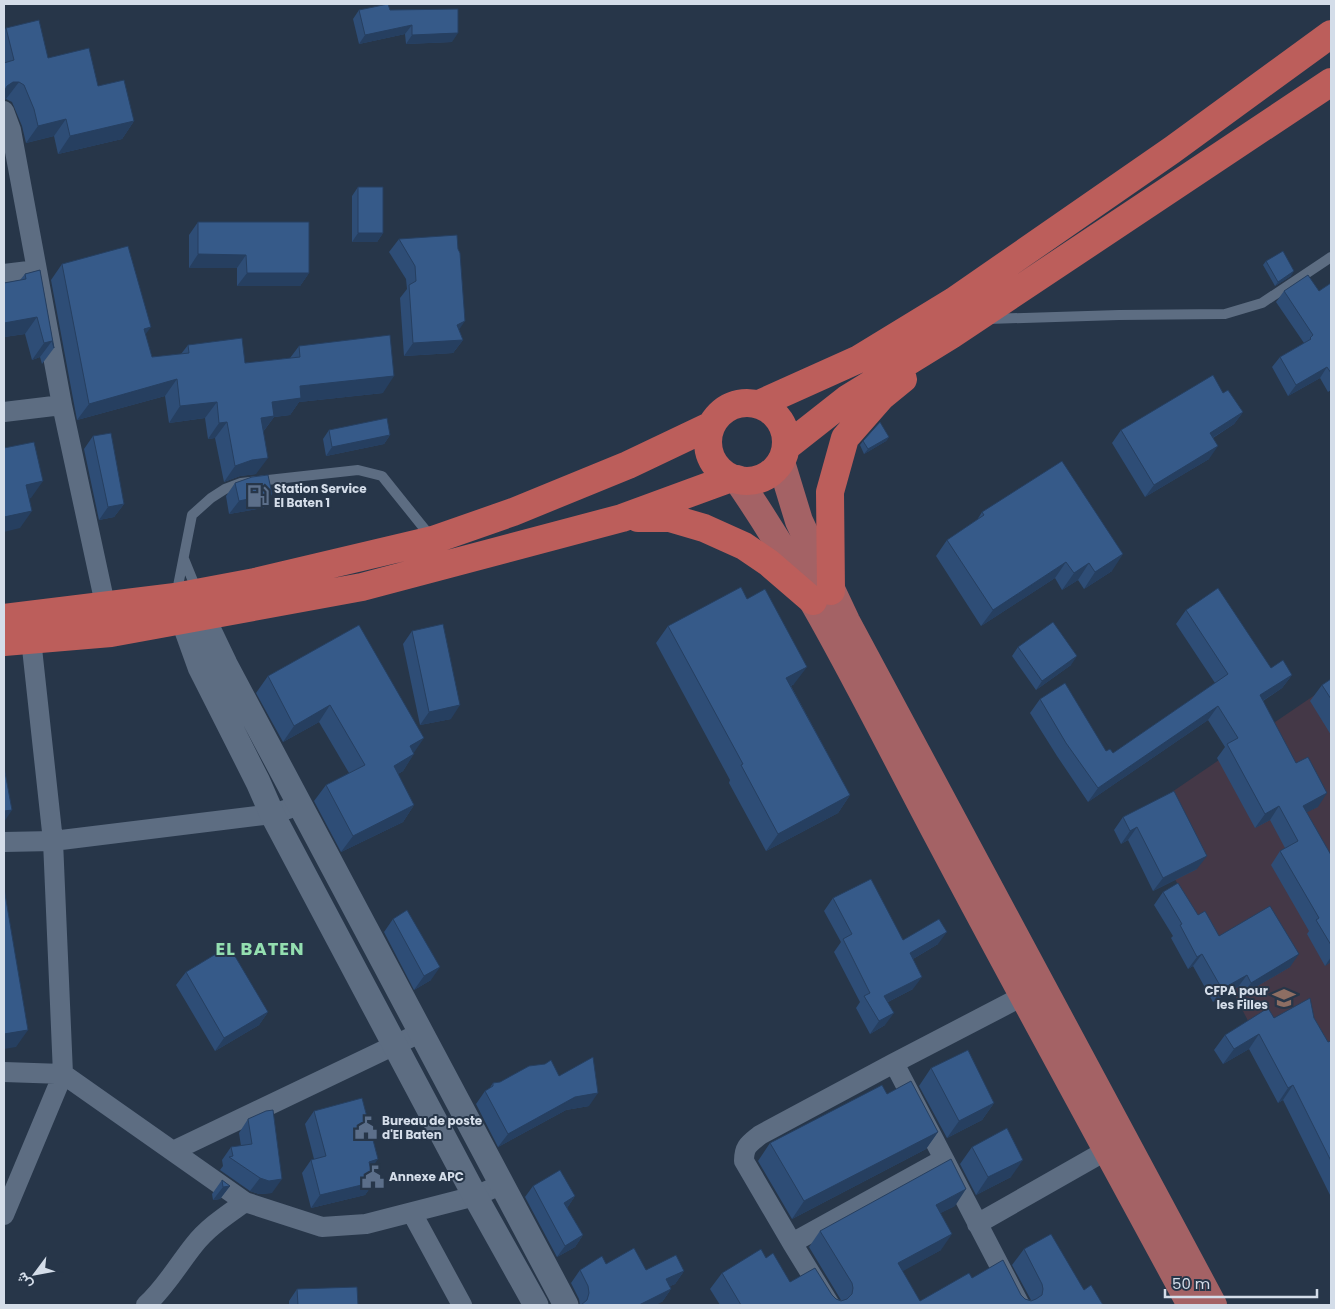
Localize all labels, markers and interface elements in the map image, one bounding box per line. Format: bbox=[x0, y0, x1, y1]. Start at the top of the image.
place label: Station Service El Baten 1 bbox=[274, 480, 367, 511]
fuel station icon: Station Service El Baten 1 bbox=[245, 483, 271, 509]
district label: EL BATEN bbox=[215, 936, 305, 961]
place label: CFPA pour les Filles bbox=[1204, 982, 1268, 1013]
school or university icon: CFPA pour les Filles bbox=[1271, 985, 1297, 1011]
place label: Bureau de poste d'El Baten bbox=[382, 1112, 483, 1143]
public building icon: Bureau de poste d'El Baten bbox=[353, 1115, 379, 1141]
public building icon: Annexe APC bbox=[360, 1164, 386, 1190]
place label: Annexe APC bbox=[389, 1168, 464, 1185]
north arrow bbox=[10, 1249, 60, 1299]
scale bar bbox=[1165, 1266, 1318, 1298]
text: ش bbox=[11, 1268, 37, 1293]
text: 50 m bbox=[1172, 1273, 1210, 1294]

